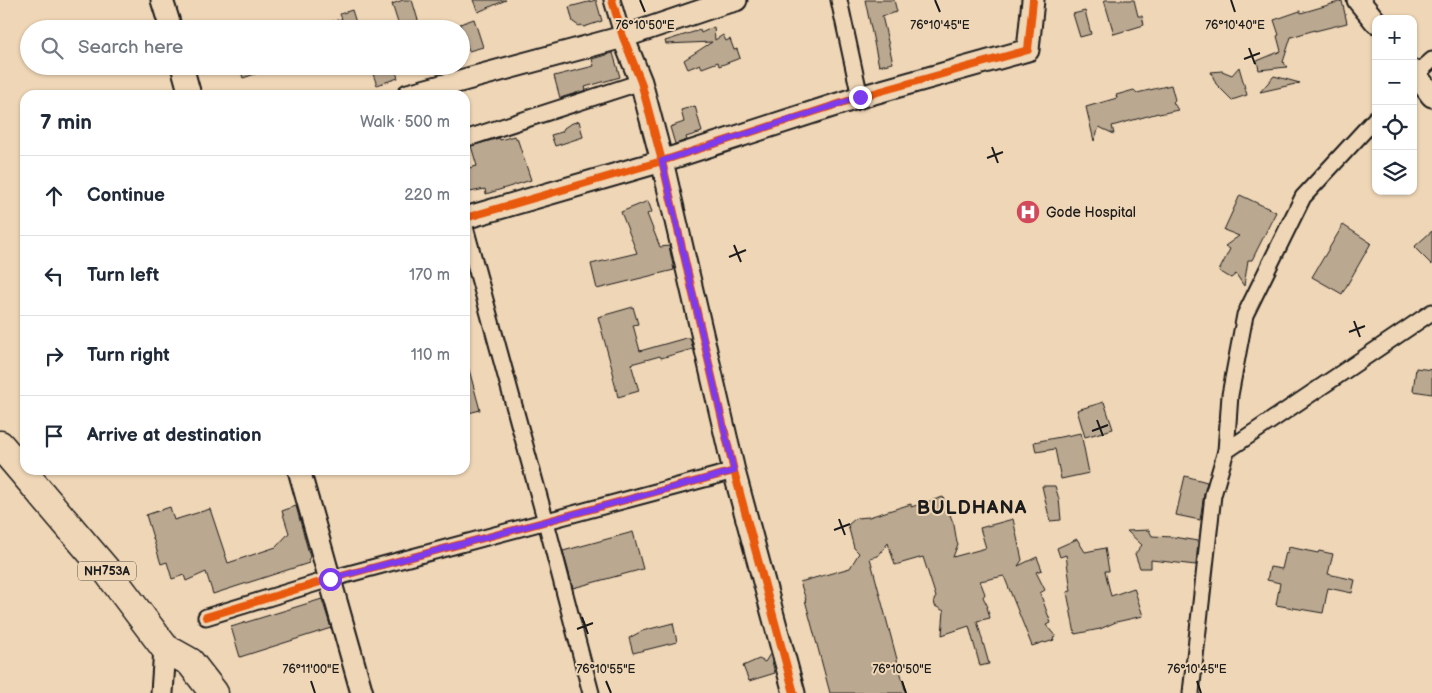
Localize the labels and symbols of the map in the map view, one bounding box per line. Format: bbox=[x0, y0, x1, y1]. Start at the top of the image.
text: 76°10'50"E bbox=[615, 18, 675, 33]
text: 76°10'45"E bbox=[910, 18, 970, 33]
text: 76°10'40"E bbox=[1205, 18, 1265, 33]
route end bbox=[849, 86, 872, 109]
hospital icon: Gode Hospital bbox=[1015, 199, 1041, 225]
place label: Gode Hospital bbox=[1046, 204, 1136, 221]
district label: BULDHANA bbox=[917, 497, 1027, 520]
road number: NH753A bbox=[78, 562, 136, 580]
route start bbox=[319, 568, 342, 591]
text: 76°11'00"E bbox=[283, 662, 340, 677]
text: 76°10'55"E bbox=[576, 662, 636, 677]
text: 76°10'50"E bbox=[872, 662, 932, 677]
text: 76°10'45"E bbox=[1167, 662, 1227, 677]

